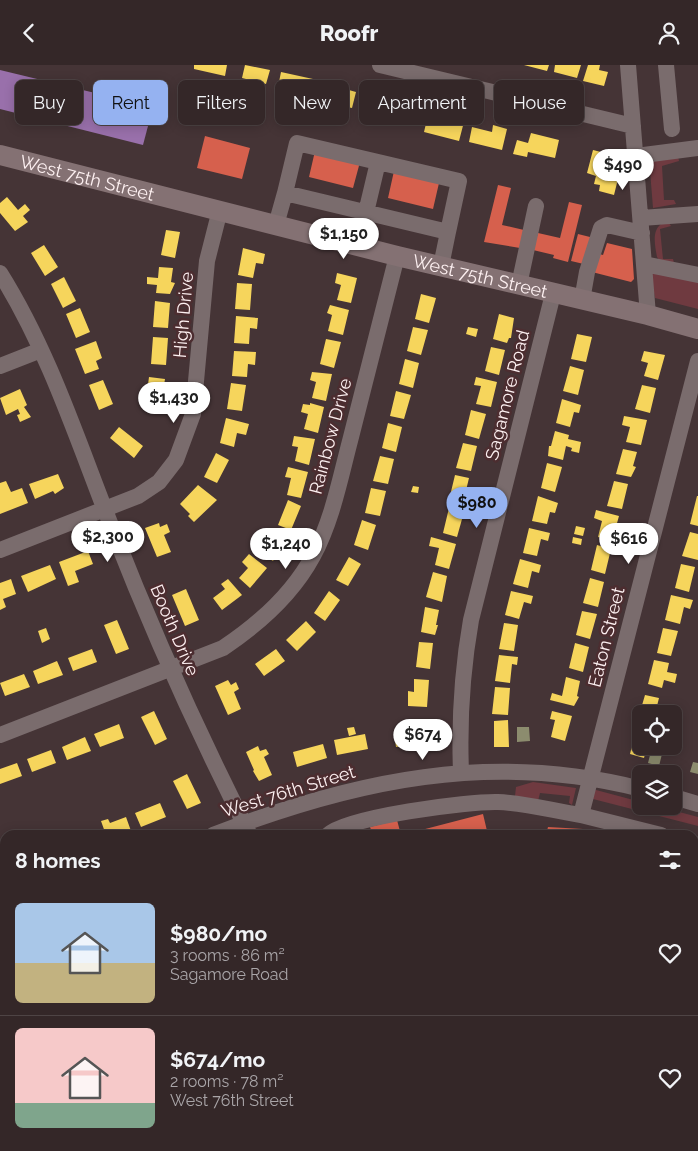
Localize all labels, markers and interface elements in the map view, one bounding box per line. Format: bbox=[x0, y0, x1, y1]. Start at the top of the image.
icon: back bbox=[15, 19, 43, 47]
icon: person bbox=[655, 19, 683, 47]
text: Roofr bbox=[320, 20, 378, 46]
chip: Buy bbox=[15, 80, 83, 125]
chip: Rent bbox=[93, 80, 168, 125]
chip: Filters bbox=[178, 80, 265, 125]
chip: New bbox=[275, 80, 349, 125]
chip: Apartment bbox=[359, 80, 484, 125]
chip: House bbox=[494, 80, 584, 125]
pin: $490 bbox=[593, 149, 653, 191]
street label: West 75th Street bbox=[18, 150, 157, 204]
text: $490 bbox=[604, 155, 642, 174]
pin: $1,150 bbox=[303, 217, 385, 260]
text: $1,150 bbox=[320, 224, 368, 243]
street label: West 75th Street bbox=[411, 250, 550, 302]
street label: High Drive bbox=[169, 271, 197, 359]
street label: Sagamore Road bbox=[481, 328, 533, 462]
street label: Rainbow Drive bbox=[304, 375, 356, 496]
pin: $1,430 bbox=[133, 381, 215, 424]
text: $1,430 bbox=[149, 388, 199, 407]
pin: $980 bbox=[447, 487, 507, 529]
text: $980 bbox=[457, 493, 497, 512]
pin: $2,300 bbox=[67, 521, 149, 563]
pin: $616 bbox=[599, 523, 659, 565]
text: $2,300 bbox=[82, 527, 134, 546]
pin: $1,240 bbox=[245, 527, 327, 570]
text: $616 bbox=[610, 529, 648, 548]
text: $1,240 bbox=[261, 534, 311, 553]
street label: Booth Drive bbox=[146, 581, 204, 679]
street label: Eaton Street bbox=[583, 585, 629, 689]
map controls bbox=[632, 705, 682, 815]
button: locate bbox=[632, 705, 682, 755]
pin: $674 bbox=[393, 719, 453, 761]
text: $674 bbox=[404, 725, 442, 744]
street label: West 76th Street bbox=[218, 761, 358, 821]
button: layers bbox=[632, 765, 682, 815]
icon: filters bbox=[656, 846, 684, 874]
text: 8 homes bbox=[15, 848, 101, 873]
text: $980/mo bbox=[170, 921, 267, 946]
icon: home bbox=[55, 923, 115, 983]
icon: heart bbox=[656, 939, 684, 967]
text: 3 rooms · 86 m² bbox=[170, 946, 285, 965]
text: Sagamore Road bbox=[170, 965, 288, 984]
text: $674/mo bbox=[170, 1047, 265, 1072]
icon: home bbox=[55, 1048, 115, 1108]
icon: heart bbox=[656, 1064, 684, 1092]
text: 2 rooms · 78 m² bbox=[170, 1072, 283, 1091]
text: West 76th Street bbox=[170, 1091, 294, 1110]

